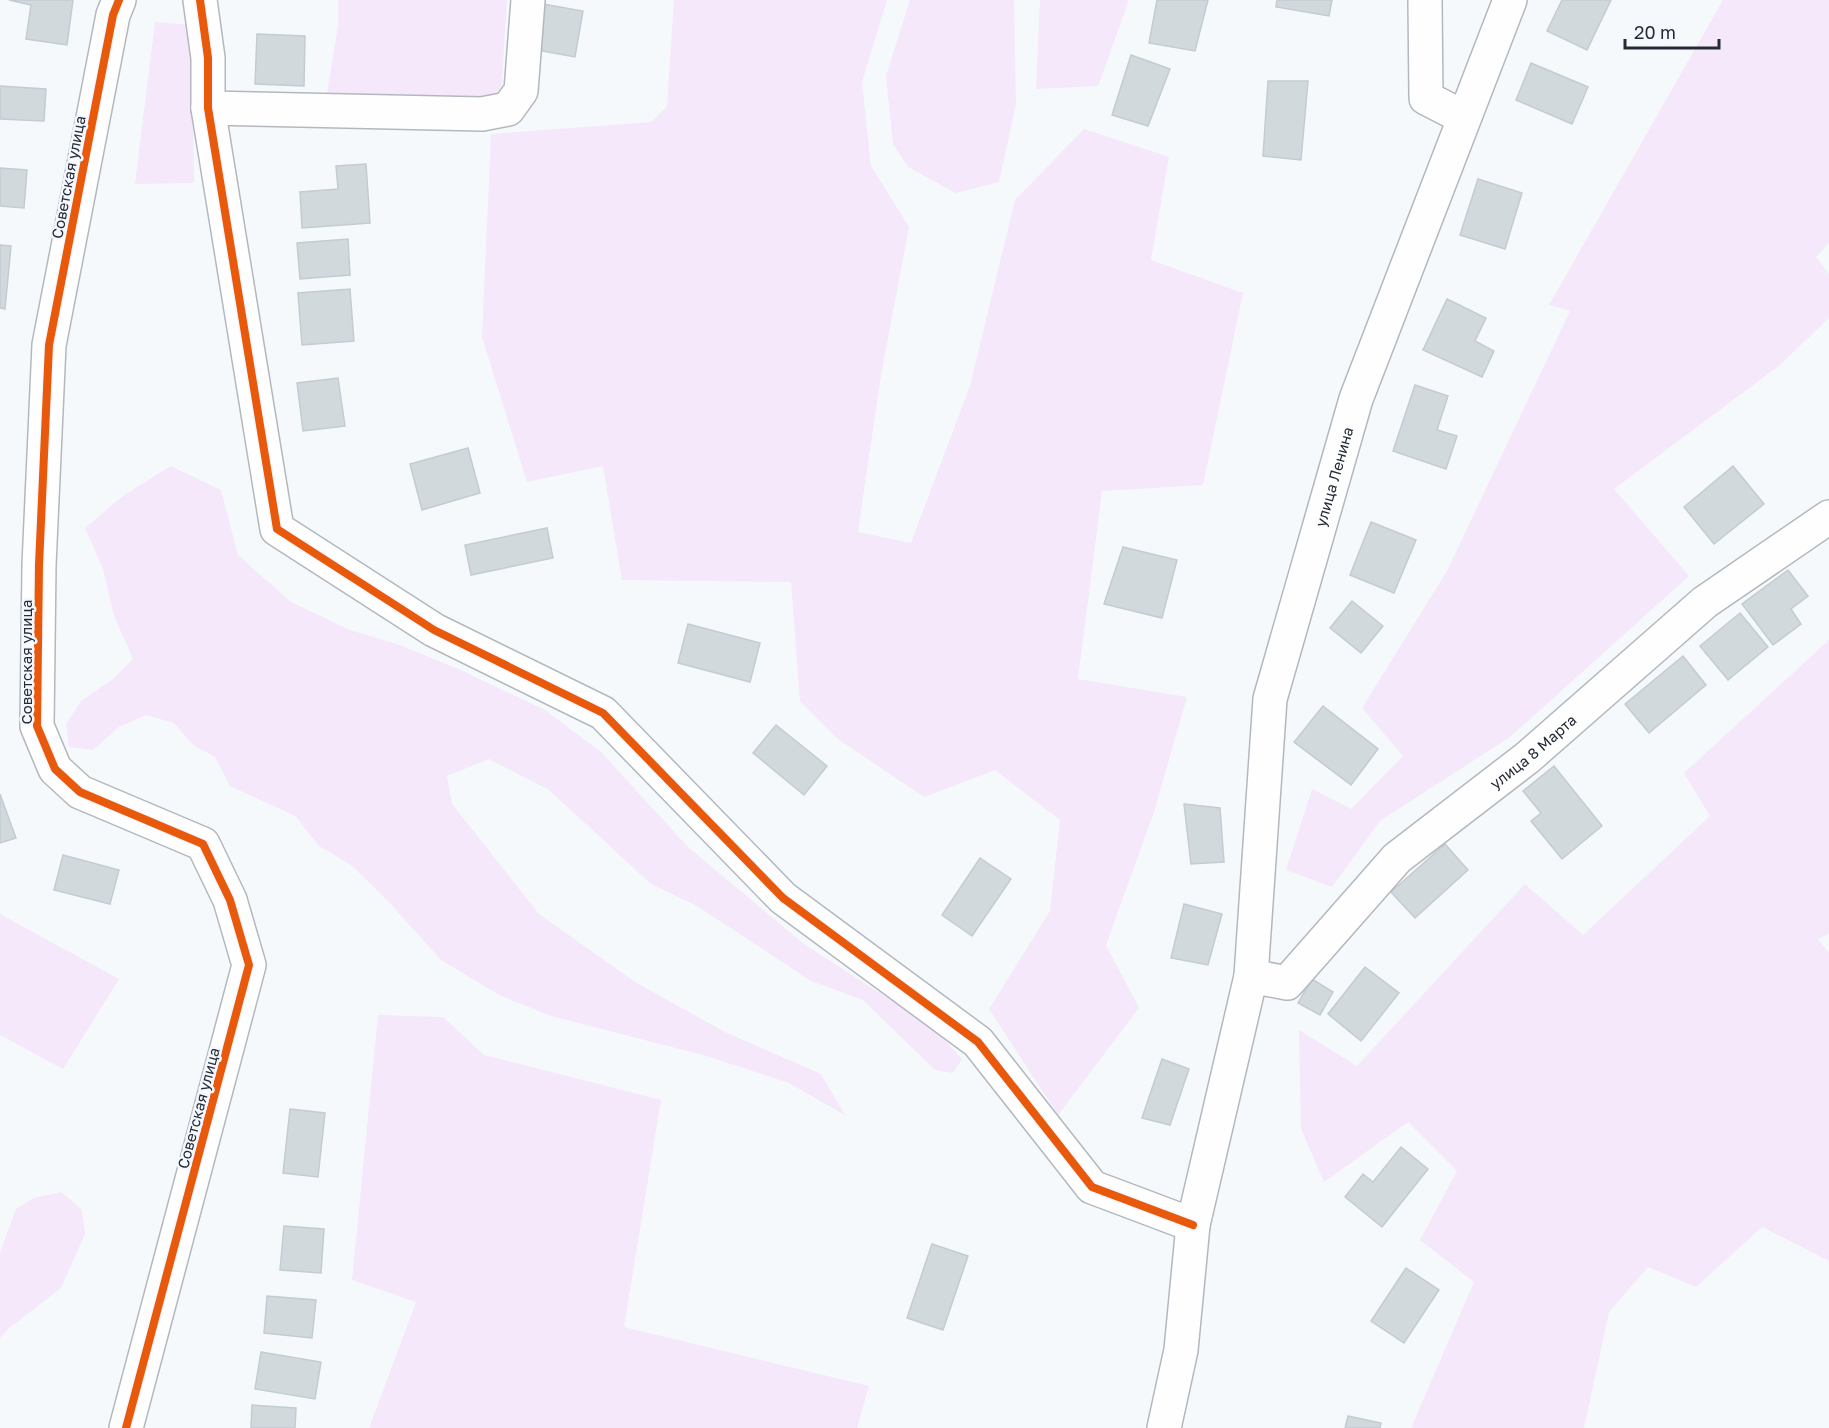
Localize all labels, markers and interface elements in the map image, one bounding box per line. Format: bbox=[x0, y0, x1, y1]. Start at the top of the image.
scale bar bbox=[1625, 12, 1720, 50]
text: 20 m bbox=[1634, 21, 1676, 43]
street label: Советская улица bbox=[47, 114, 89, 240]
street label: улица Ленина bbox=[1311, 425, 1357, 529]
street label: Советская улица bbox=[17, 600, 35, 724]
street label: улица 8 Марта bbox=[1486, 710, 1580, 792]
street label: Советская улица bbox=[173, 1045, 223, 1171]

